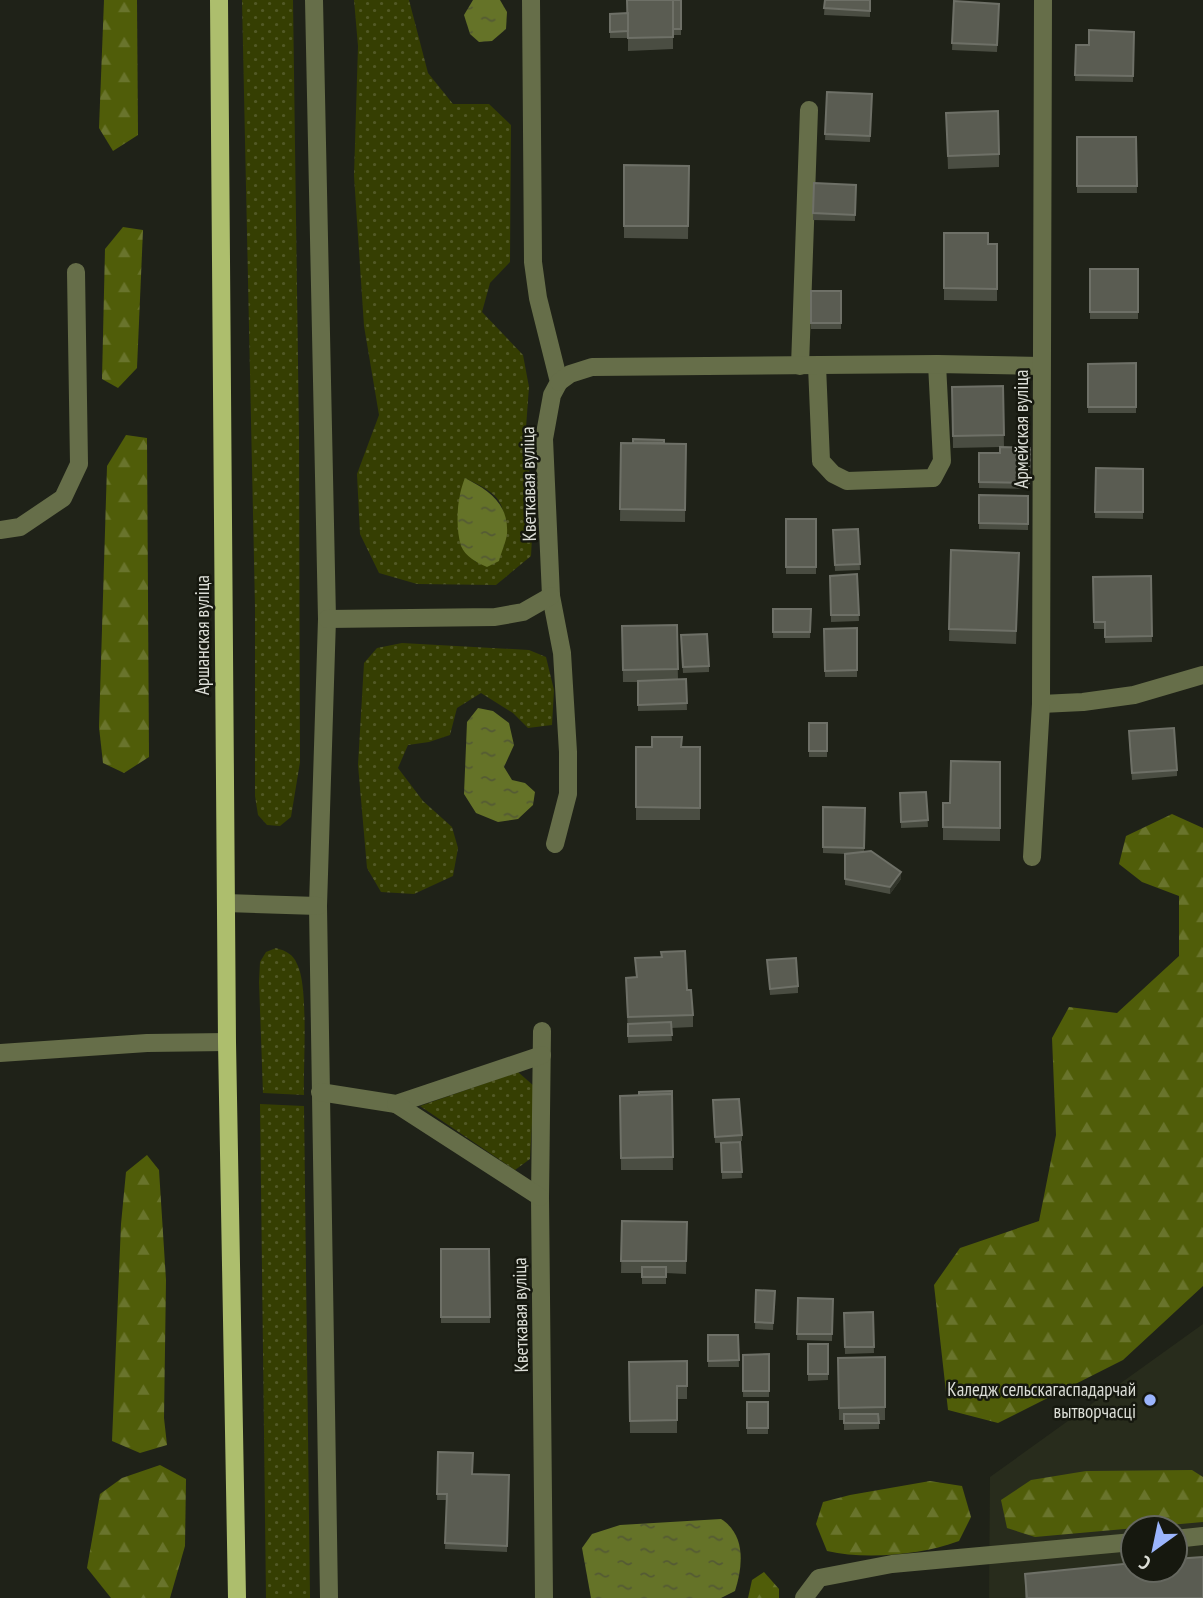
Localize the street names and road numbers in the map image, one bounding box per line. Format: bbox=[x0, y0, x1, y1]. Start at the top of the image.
street label: Армейская вуліца bbox=[1009, 370, 1033, 488]
street label: Кветкавая вуліца bbox=[515, 426, 541, 542]
street label: Аршанская вуліца bbox=[190, 575, 214, 695]
street label: Кветкавая вуліца bbox=[507, 1257, 533, 1373]

